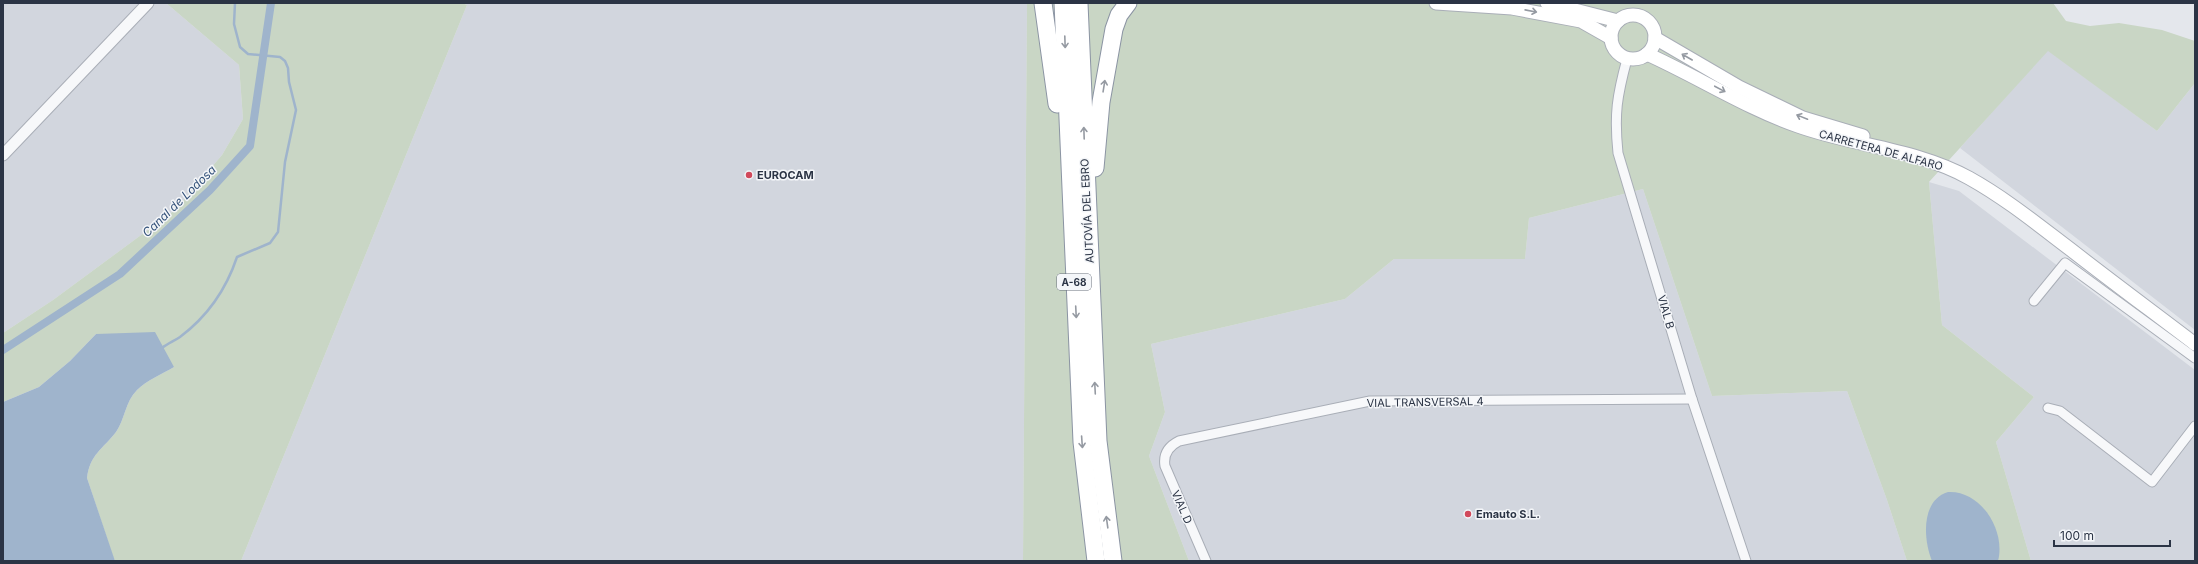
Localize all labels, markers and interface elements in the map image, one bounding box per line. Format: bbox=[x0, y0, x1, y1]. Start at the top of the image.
one-way arrow bbox=[1524, 8, 1537, 16]
one-way arrow bbox=[1061, 35, 1069, 48]
one-way arrow bbox=[1681, 53, 1693, 61]
one-way arrow bbox=[1100, 80, 1108, 93]
one-way arrow bbox=[1714, 86, 1726, 94]
one-way arrow bbox=[1797, 113, 1809, 121]
one-way arrow bbox=[1080, 127, 1088, 140]
street label: CARRETERA DE ALFARO bbox=[1818, 127, 1944, 173]
street label: AUTOVÍA DEL EBRO bbox=[1077, 158, 1097, 264]
water label: Canal de Lodosa bbox=[139, 162, 219, 240]
place label: EUROCAM bbox=[757, 168, 814, 182]
marker: EUROCAM bbox=[744, 170, 754, 180]
road number: A-68 bbox=[1057, 274, 1091, 290]
street label: VIAL B bbox=[1654, 293, 1678, 331]
one-way arrow bbox=[1072, 305, 1079, 318]
one-way arrow bbox=[1091, 382, 1099, 395]
street label: VIAL TRANSVERSAL 4 bbox=[1366, 394, 1484, 410]
one-way arrow bbox=[1079, 435, 1086, 448]
street label: VIAL D bbox=[1168, 488, 1196, 526]
place label: Emauto S.L. bbox=[1476, 507, 1540, 521]
marker: Emauto S.L. bbox=[1463, 509, 1473, 519]
one-way arrow bbox=[1103, 516, 1111, 529]
scale bar bbox=[2054, 522, 2170, 548]
text: 100 m bbox=[2060, 528, 2094, 543]

